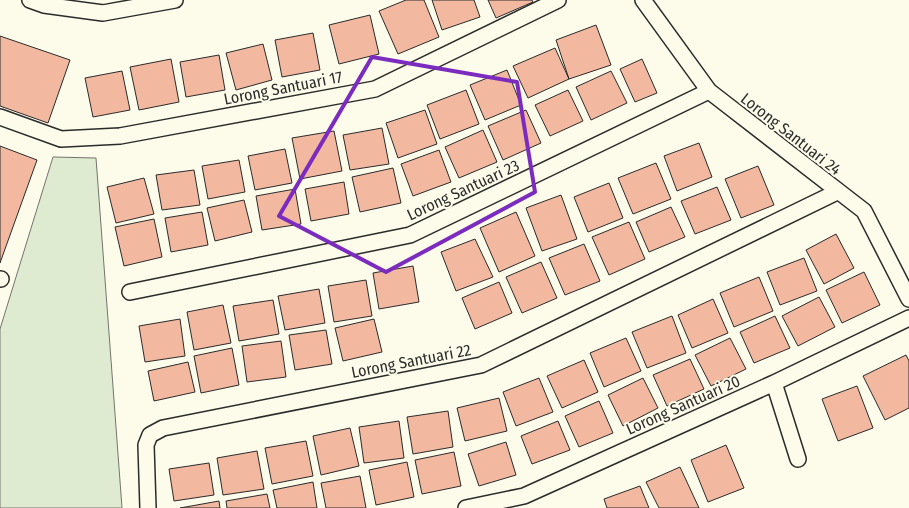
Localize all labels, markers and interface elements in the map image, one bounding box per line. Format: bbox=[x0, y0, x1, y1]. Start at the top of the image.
street label: Lorong Santuari 17 bbox=[222, 67, 344, 109]
street label: Lorong Santuari 24 bbox=[737, 89, 845, 179]
street label: Lorong Santuari 23 bbox=[404, 156, 522, 224]
street label: Lorong Santuari 22 bbox=[350, 340, 472, 382]
street label: Lorong Santuari 20 bbox=[623, 371, 743, 439]

